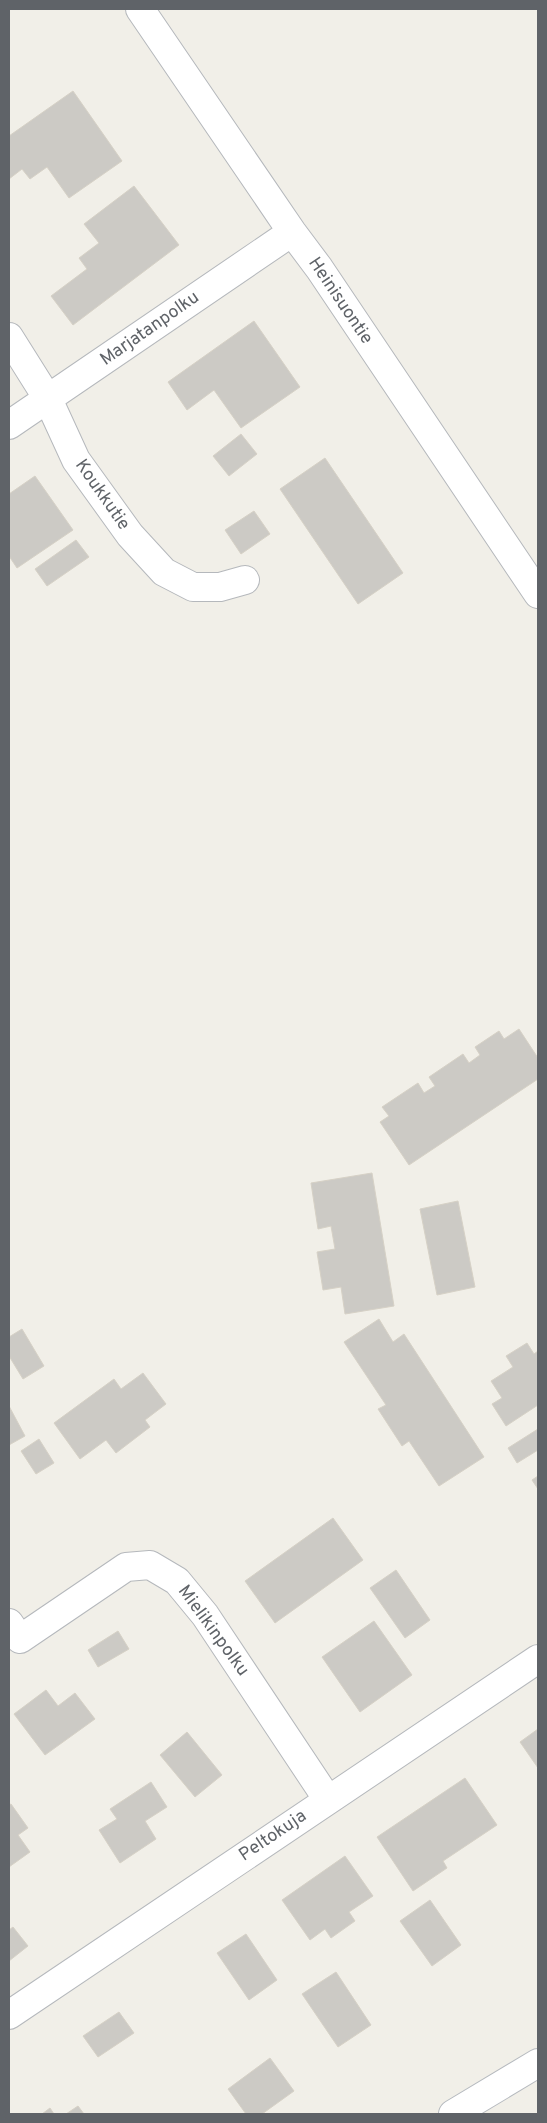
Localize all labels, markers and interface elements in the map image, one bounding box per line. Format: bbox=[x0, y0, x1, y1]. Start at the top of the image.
street label: Heinisuontie bbox=[302, 253, 378, 349]
street label: Marjatanpolku bbox=[96, 286, 204, 372]
street label: Koukkutie bbox=[69, 455, 135, 535]
street label: Mielikinpolku bbox=[172, 1581, 254, 1681]
street label: Peltokuja bbox=[235, 1805, 311, 1867]

